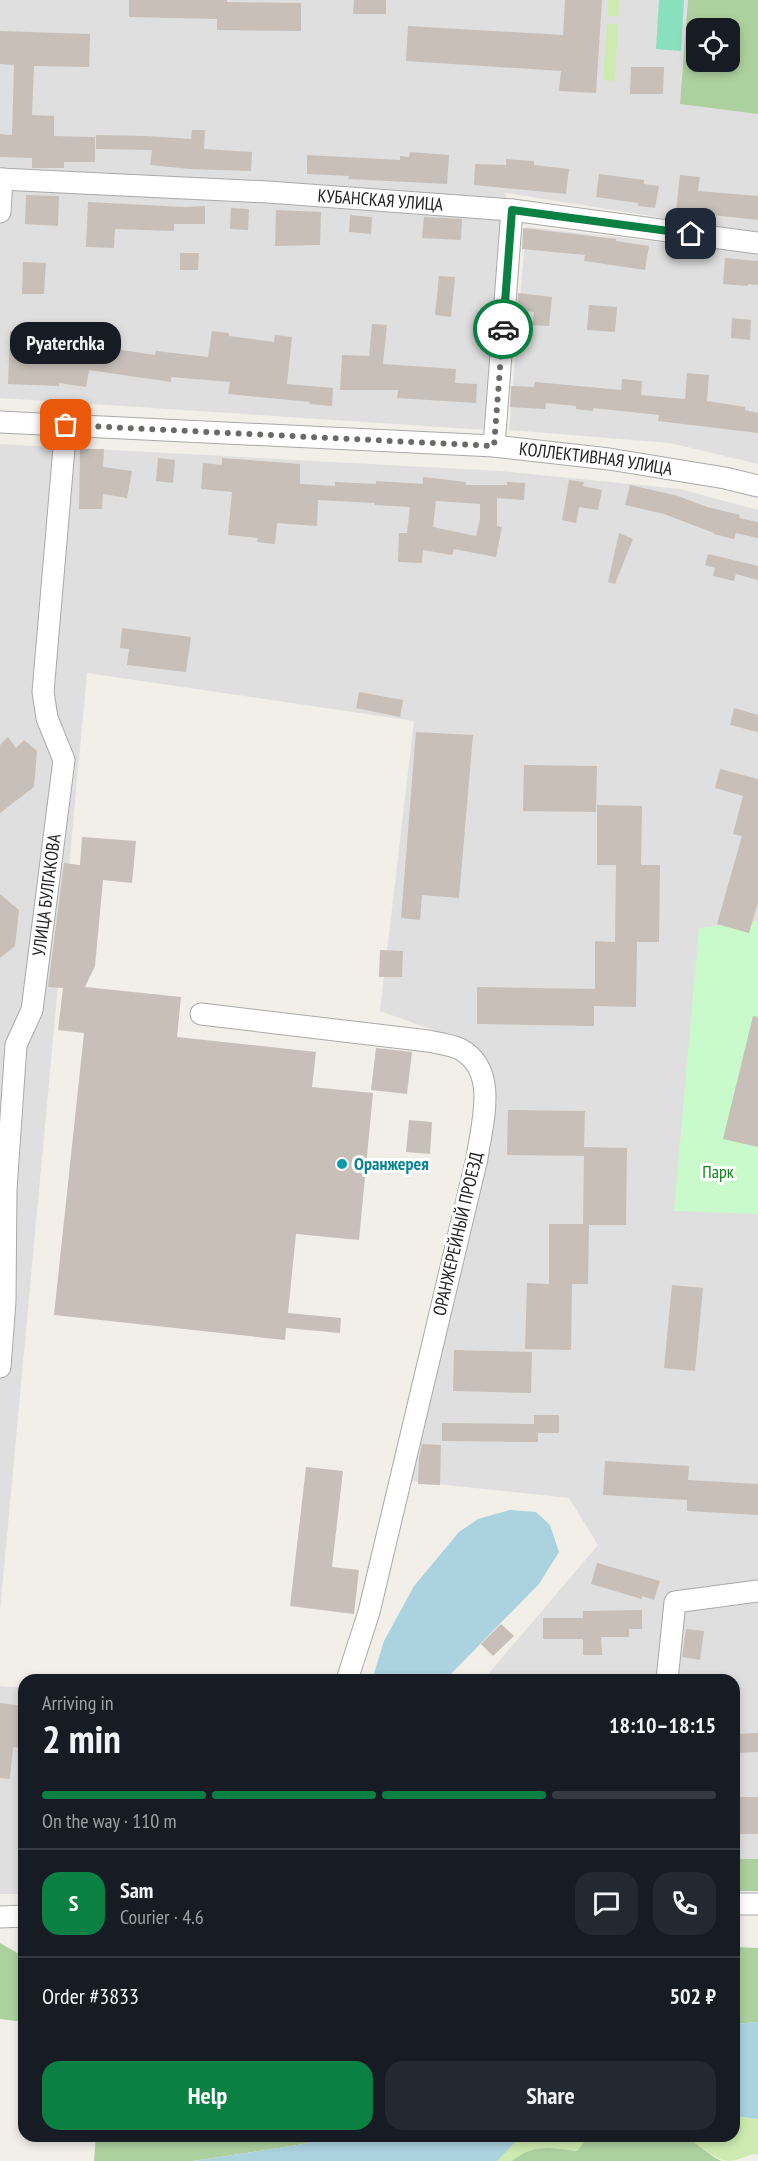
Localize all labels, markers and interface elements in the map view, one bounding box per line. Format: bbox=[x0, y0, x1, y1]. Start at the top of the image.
map controls bbox=[686, 18, 740, 72]
button: locate bbox=[686, 18, 740, 72]
street label: КУБАНСКАЯ УЛИЦА bbox=[317, 184, 444, 216]
pin bbox=[665, 208, 716, 259]
icon: home bbox=[674, 217, 707, 250]
courier bbox=[473, 299, 533, 359]
icon: car bbox=[487, 313, 520, 346]
callout: Pyaterchka bbox=[10, 323, 122, 365]
text: Pyaterchka bbox=[26, 330, 105, 356]
pin bbox=[40, 399, 91, 450]
icon: bag bbox=[49, 408, 82, 441]
street label: КОЛЛЕКТИВНАЯ УЛИЦА bbox=[518, 437, 674, 480]
street label: УЛИЦА БУЛГАКОВА bbox=[27, 832, 65, 957]
street label: ОРАНЖЕРЕЙНЫЙ ПРОЕЗД bbox=[427, 1150, 488, 1318]
place label: Оранжерея bbox=[354, 1152, 429, 1175]
marker: Оранжерея bbox=[335, 1157, 349, 1171]
park label: Парк bbox=[702, 1160, 734, 1183]
text: Arriving in bbox=[42, 1690, 114, 1716]
text: 18:10–18:15 bbox=[609, 1711, 716, 1739]
text: 2 min bbox=[42, 1713, 121, 1764]
text: On the way · 110 m bbox=[42, 1808, 177, 1834]
button: chat bbox=[575, 1872, 638, 1935]
button: phone bbox=[653, 1872, 716, 1935]
text: Sam bbox=[120, 1876, 153, 1904]
text: S bbox=[69, 1889, 78, 1917]
text: Courier · 4.6 bbox=[120, 1904, 204, 1930]
text: Order #3833 bbox=[42, 1982, 139, 2010]
text: 502 ₽ bbox=[669, 1982, 716, 2010]
button: Help bbox=[42, 2061, 373, 2130]
button: Share bbox=[385, 2061, 716, 2130]

